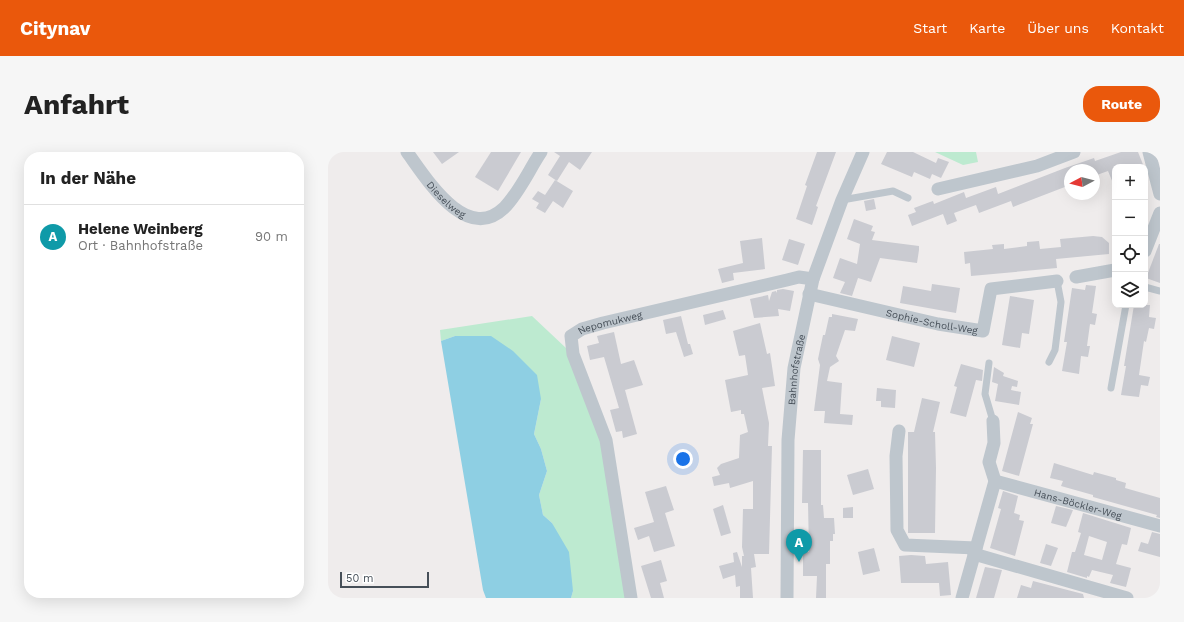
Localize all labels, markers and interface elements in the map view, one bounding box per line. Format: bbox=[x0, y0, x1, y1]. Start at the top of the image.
text: Citynav bbox=[20, 17, 91, 40]
text: Start bbox=[913, 20, 947, 36]
text: Karte bbox=[969, 20, 1005, 36]
text: Über uns bbox=[1027, 20, 1089, 36]
text: Kontakt bbox=[1111, 20, 1164, 36]
button: Route bbox=[1083, 86, 1160, 122]
text: Anfahrt bbox=[24, 88, 129, 121]
north arrow bbox=[1064, 164, 1100, 200]
map controls bbox=[1112, 164, 1148, 308]
button: + bbox=[1112, 164, 1148, 200]
text: In der Nähe bbox=[40, 168, 136, 188]
street label: Dieselweg bbox=[424, 179, 468, 220]
button: − bbox=[1112, 200, 1148, 236]
text: Helene Weinberg bbox=[78, 220, 203, 238]
text: A bbox=[49, 229, 57, 244]
text: 90 m bbox=[255, 229, 288, 244]
button: locate bbox=[1112, 236, 1148, 272]
text: Ort · Bahnhofstraße bbox=[78, 238, 203, 253]
button: layers bbox=[1112, 272, 1148, 308]
street label: Sophie-Scholl-Weg bbox=[885, 307, 979, 336]
street label: Nepomukweg bbox=[576, 309, 644, 336]
street label: Bahnhofstraße bbox=[786, 333, 807, 405]
your location bbox=[673, 449, 693, 469]
street label: Hans-Böckler-Weg bbox=[1033, 487, 1124, 522]
pin: A bbox=[786, 529, 812, 562]
scale bar bbox=[340, 570, 429, 589]
text: 50 m bbox=[346, 572, 373, 585]

